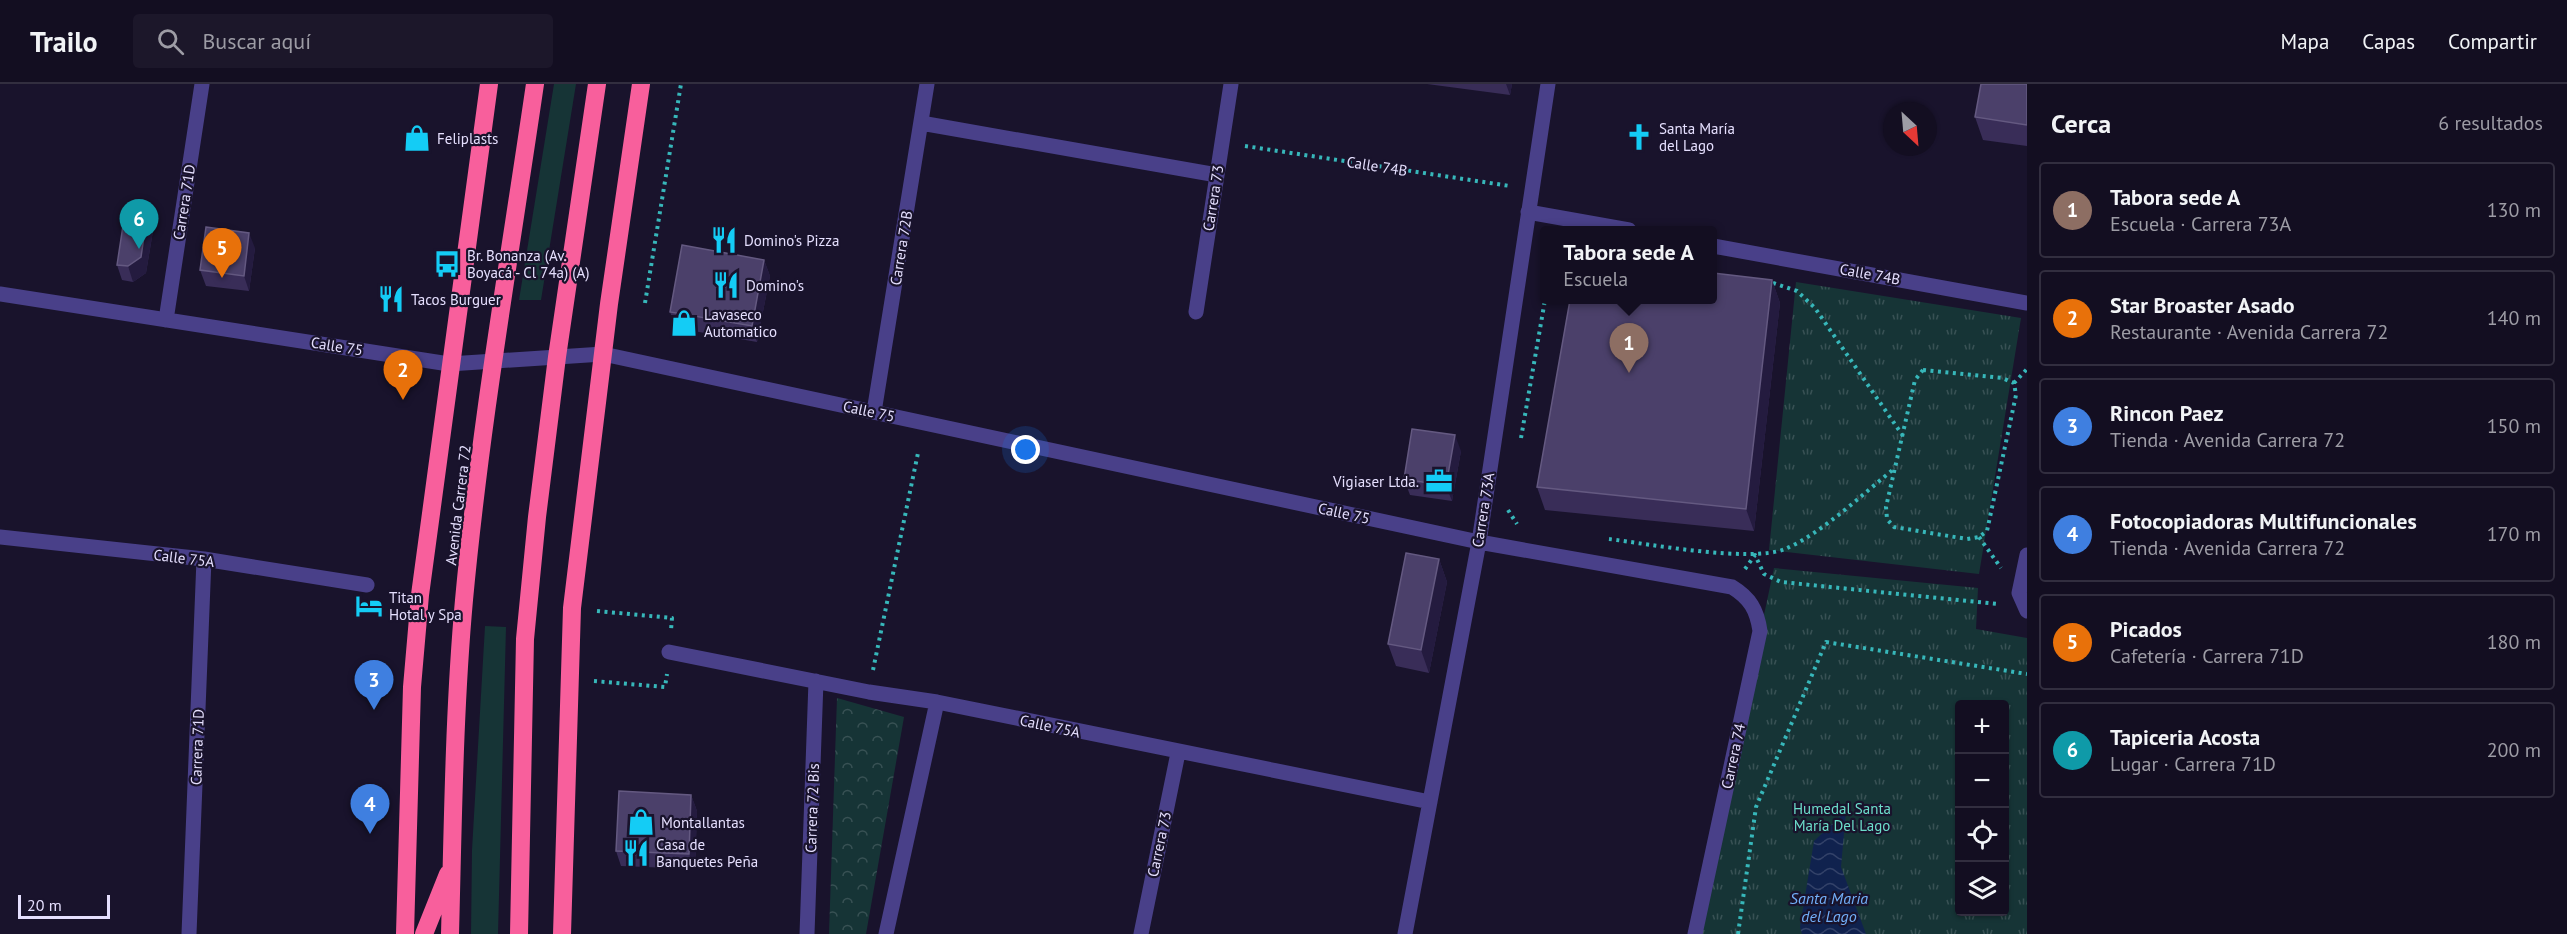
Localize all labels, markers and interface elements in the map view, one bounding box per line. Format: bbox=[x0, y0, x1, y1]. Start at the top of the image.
search box bbox=[133, 14, 553, 68]
text: Trailo bbox=[30, 23, 97, 60]
icon: search bbox=[154, 25, 187, 58]
text: Buscar aquí bbox=[202, 27, 311, 55]
text: Mapa bbox=[2281, 28, 2329, 55]
text: Capas bbox=[2362, 28, 2415, 55]
text: Compartir bbox=[2448, 28, 2537, 55]
north arrow bbox=[1883, 102, 1937, 156]
text: Cerca bbox=[2051, 107, 2111, 140]
text: 6 resultados bbox=[2438, 110, 2543, 136]
place label: Santa María del Lago bbox=[1659, 119, 1735, 155]
church icon: Santa María del Lago bbox=[1624, 122, 1654, 152]
shop icon: Feliplasts bbox=[402, 123, 432, 153]
place label: Feliplasts bbox=[437, 129, 498, 148]
street label: Calle 74B bbox=[1345, 152, 1409, 180]
street label: Carrera 71D bbox=[169, 163, 199, 241]
street label: Carrera 73 bbox=[1198, 164, 1228, 232]
text: Tabora sede A bbox=[2110, 183, 2240, 211]
text: 1 bbox=[2067, 197, 2078, 223]
text: 130 m bbox=[2487, 197, 2541, 223]
pin: 6 bbox=[120, 200, 158, 249]
street label: Carrera 72B bbox=[886, 209, 916, 287]
text: Escuela · Carrera 73A bbox=[2110, 211, 2291, 237]
restaurant icon: Domino's Pizza bbox=[709, 225, 739, 255]
popup bbox=[1540, 226, 1717, 304]
pin: 5 bbox=[202, 228, 242, 278]
place label: Domino's Pizza bbox=[744, 231, 839, 250]
text: Tabora sede A bbox=[1563, 238, 1694, 266]
place label: Br. Bonanza (Av. Boyacá - Cl 74a) (A) bbox=[467, 246, 589, 282]
bus stop icon: Br. Bonanza (Av. Boyacá - Cl 74a) (A) bbox=[432, 249, 462, 279]
street label: Calle 74B bbox=[1838, 259, 1902, 289]
text: Escuela bbox=[1563, 266, 1628, 292]
restaurant icon: Domino's bbox=[711, 270, 741, 300]
place label: Domino's bbox=[746, 276, 804, 295]
restaurant icon: Tacos Burguer bbox=[376, 284, 406, 314]
place label: Tacos Burguer bbox=[411, 290, 501, 309]
text: Star Broaster Asado bbox=[2110, 291, 2295, 319]
place label: Lavaseco Automatico bbox=[704, 305, 777, 341]
text: 2 bbox=[2067, 305, 2078, 331]
text: 140 m bbox=[2487, 305, 2541, 331]
shop icon: Lavaseco Automatico bbox=[669, 308, 699, 338]
text: Restaurante · Avenida Carrera 72 bbox=[2110, 319, 2388, 345]
pin: 1 bbox=[1610, 324, 1648, 373]
street label: Calle 75 bbox=[310, 333, 364, 359]
pin: 2 bbox=[384, 350, 422, 400]
street label: Calle 75 bbox=[841, 396, 897, 426]
text: Rincon Paez bbox=[2110, 399, 2224, 427]
text: 3 bbox=[2067, 413, 2078, 439]
text: 150 m bbox=[2487, 413, 2541, 439]
text: Tienda · Avenida Carrera 72 bbox=[2110, 427, 2345, 453]
your location bbox=[1011, 435, 1040, 464]
street label: Avenida Carrera 72 bbox=[441, 444, 475, 566]
office icon: Vigiaser Ltda. bbox=[1424, 466, 1454, 496]
street label: Carrera 73A bbox=[1468, 471, 1498, 549]
place label: Vigiaser Ltda. bbox=[1332, 472, 1419, 491]
street label: Calle 75 bbox=[1316, 498, 1372, 528]
text: Fotocopiadoras Multifuncionales bbox=[2110, 507, 2417, 535]
text: 4 bbox=[2067, 521, 2078, 547]
text: 170 m bbox=[2487, 521, 2541, 547]
text: Tienda · Avenida Carrera 72 bbox=[2110, 535, 2345, 561]
street label: Calle 75A bbox=[152, 545, 216, 571]
place label: Titan Hotal y Spa bbox=[389, 588, 462, 624]
hotel icon: Titan Hotal y Spa bbox=[354, 591, 384, 621]
text: Picados bbox=[2110, 615, 2182, 643]
text: 5 bbox=[2067, 629, 2078, 655]
text: 180 m bbox=[2487, 629, 2541, 655]
text: Cafetería · Carrera 71D bbox=[2110, 643, 2304, 669]
pin: 3 bbox=[354, 660, 394, 710]
map controls bbox=[1955, 700, 2009, 916]
button: + bbox=[1955, 700, 2009, 754]
street label: Carrera 71D bbox=[186, 709, 208, 785]
street label: Calle 75A bbox=[1018, 710, 1082, 742]
street label: Carrera 74 bbox=[1717, 722, 1749, 790]
text: Tapiceria Acosta bbox=[2110, 723, 2260, 751]
text: 6 bbox=[2067, 737, 2078, 763]
text: 200 m bbox=[2487, 737, 2541, 763]
text: Lugar · Carrera 71D bbox=[2110, 751, 2276, 777]
button: − bbox=[1955, 754, 2009, 808]
street label: Carrera 72 Bis bbox=[801, 763, 823, 853]
pin: 4 bbox=[350, 784, 389, 834]
park label: Humedal Santa María Del Lago bbox=[1793, 799, 1891, 835]
shop icon: Montallantas bbox=[626, 807, 656, 837]
button: locate bbox=[1955, 808, 2009, 862]
street label: Carrera 73 bbox=[1143, 810, 1175, 878]
place label: Montallantas bbox=[661, 813, 745, 832]
place label: Casa de Banquetes Peña bbox=[656, 835, 758, 871]
restaurant icon: Casa de Banquetes Peña bbox=[621, 838, 651, 868]
button: layers bbox=[1955, 862, 2009, 916]
water label: Santa Maria del Lago bbox=[1790, 888, 1868, 926]
scale bar bbox=[18, 892, 110, 920]
text: 20 m bbox=[27, 895, 62, 915]

